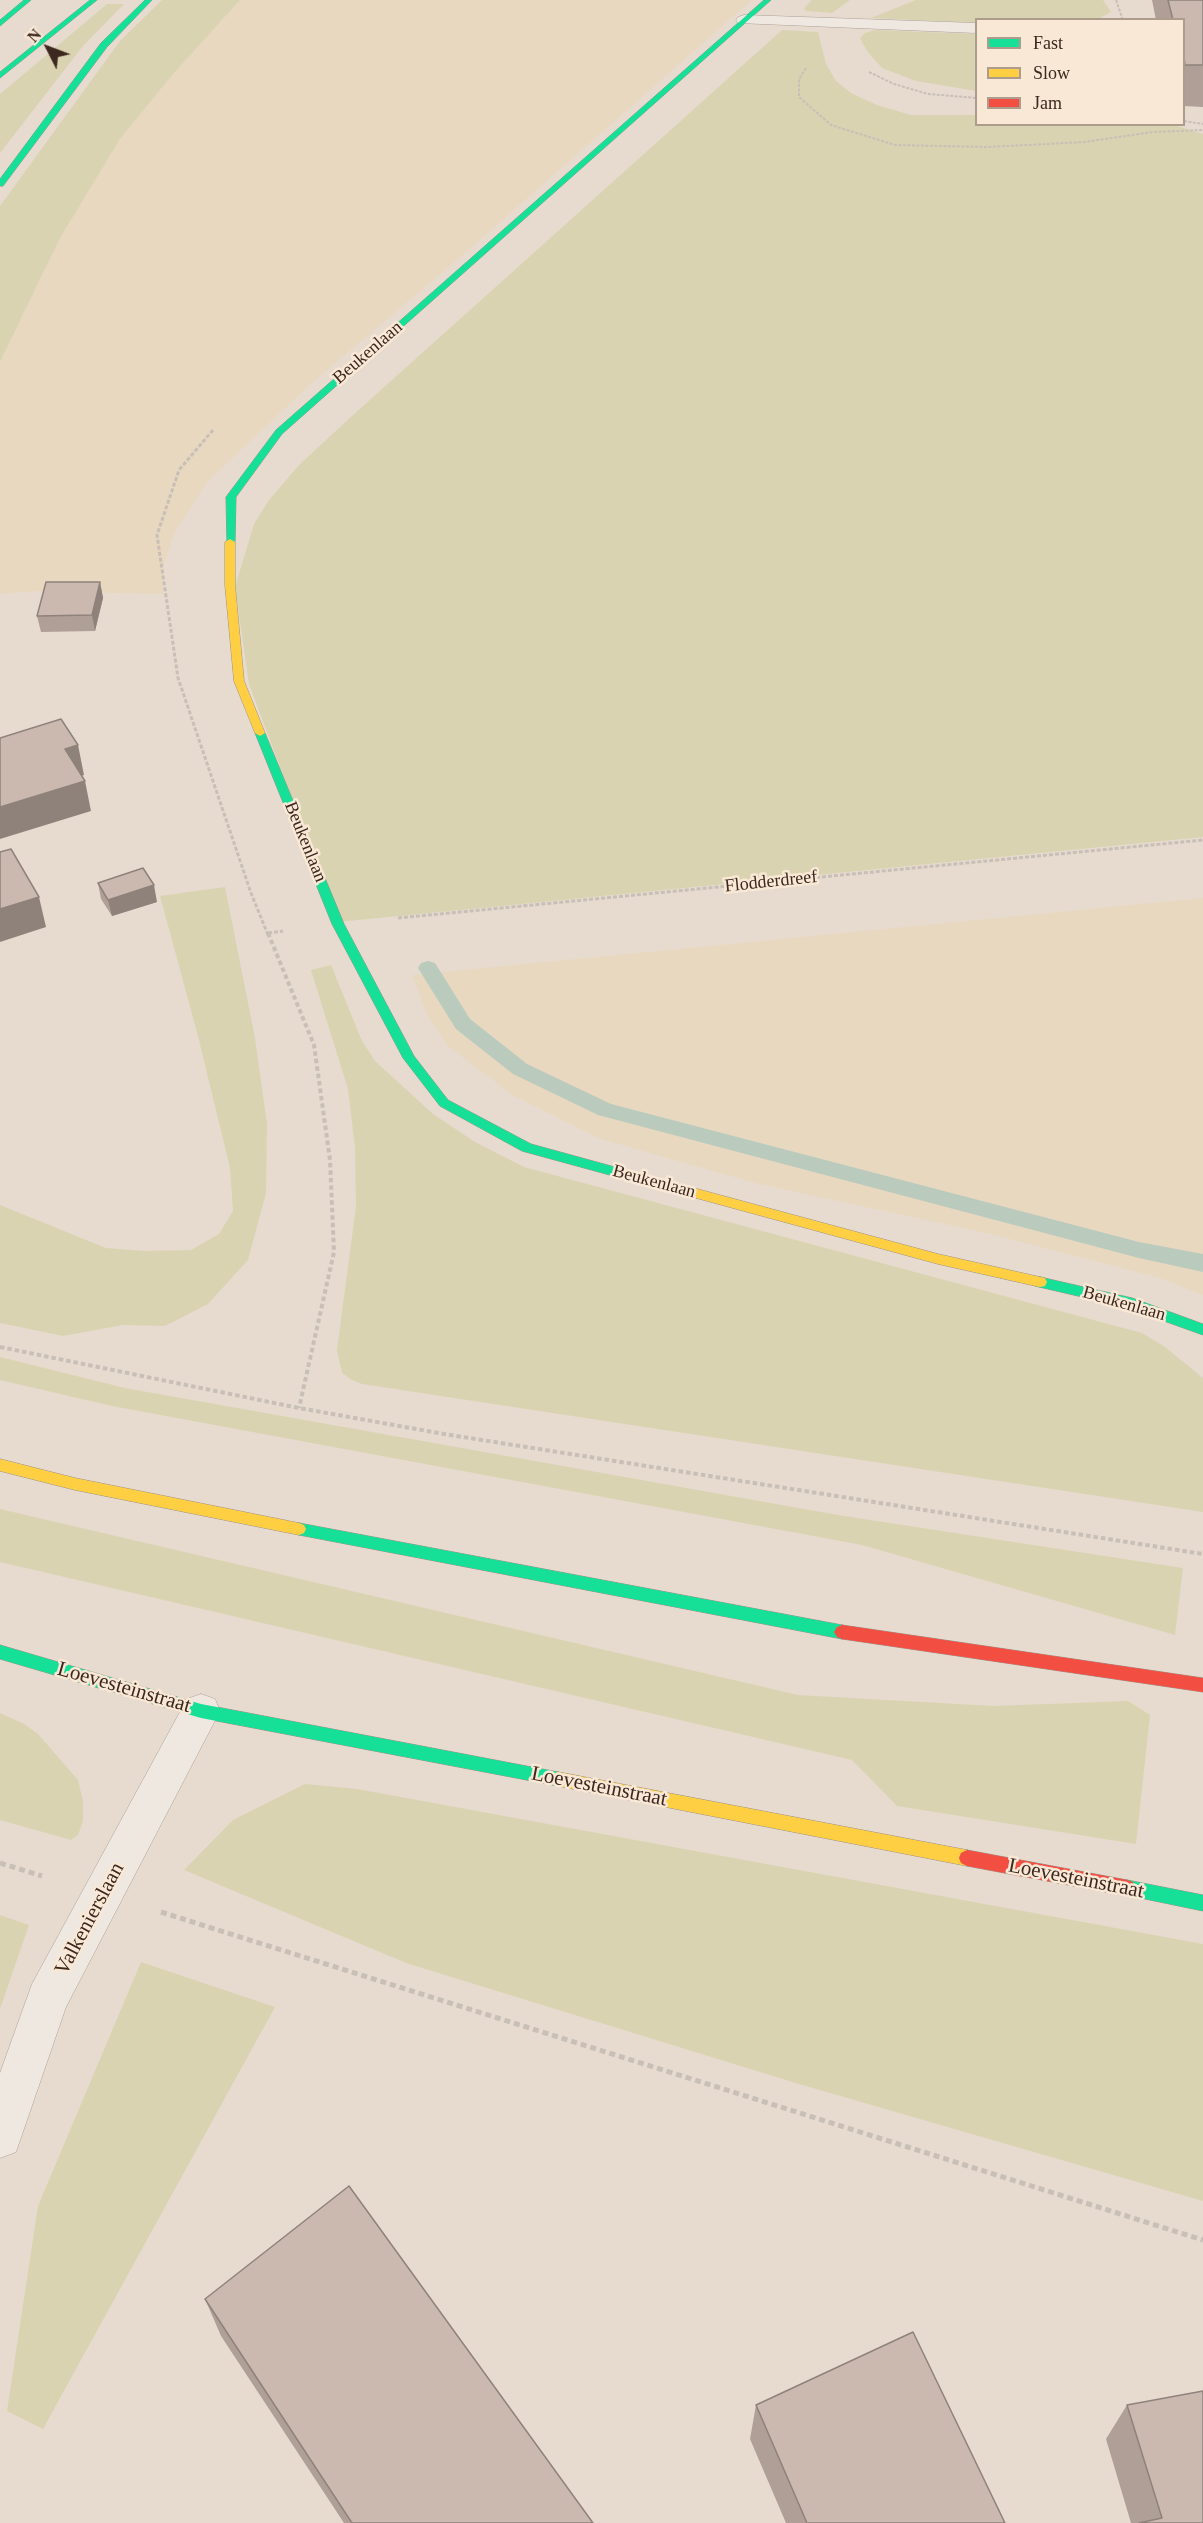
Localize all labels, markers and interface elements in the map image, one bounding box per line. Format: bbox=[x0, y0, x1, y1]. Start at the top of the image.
north arrow bbox=[18, 18, 78, 78]
legend bbox=[975, 18, 1185, 126]
text: N bbox=[24, 26, 44, 46]
text: Fast bbox=[1033, 33, 1063, 53]
text: Slow bbox=[1033, 63, 1070, 83]
text: Jam bbox=[1033, 93, 1062, 113]
street label: Beukenlaan bbox=[329, 317, 407, 389]
street label: Beukenlaan bbox=[279, 799, 331, 885]
street label: Flodderdreef bbox=[724, 866, 818, 898]
street label: Beukenlaan bbox=[610, 1161, 698, 1203]
street label: Beukenlaan bbox=[1080, 1282, 1168, 1326]
street label: Loevesteinstraat bbox=[54, 1657, 194, 1719]
street label: Loevesteinstraat bbox=[529, 1762, 669, 1812]
street label: Loevesteinstraat bbox=[1006, 1854, 1146, 1904]
street label: Valkenierslaan bbox=[50, 1859, 130, 1979]

